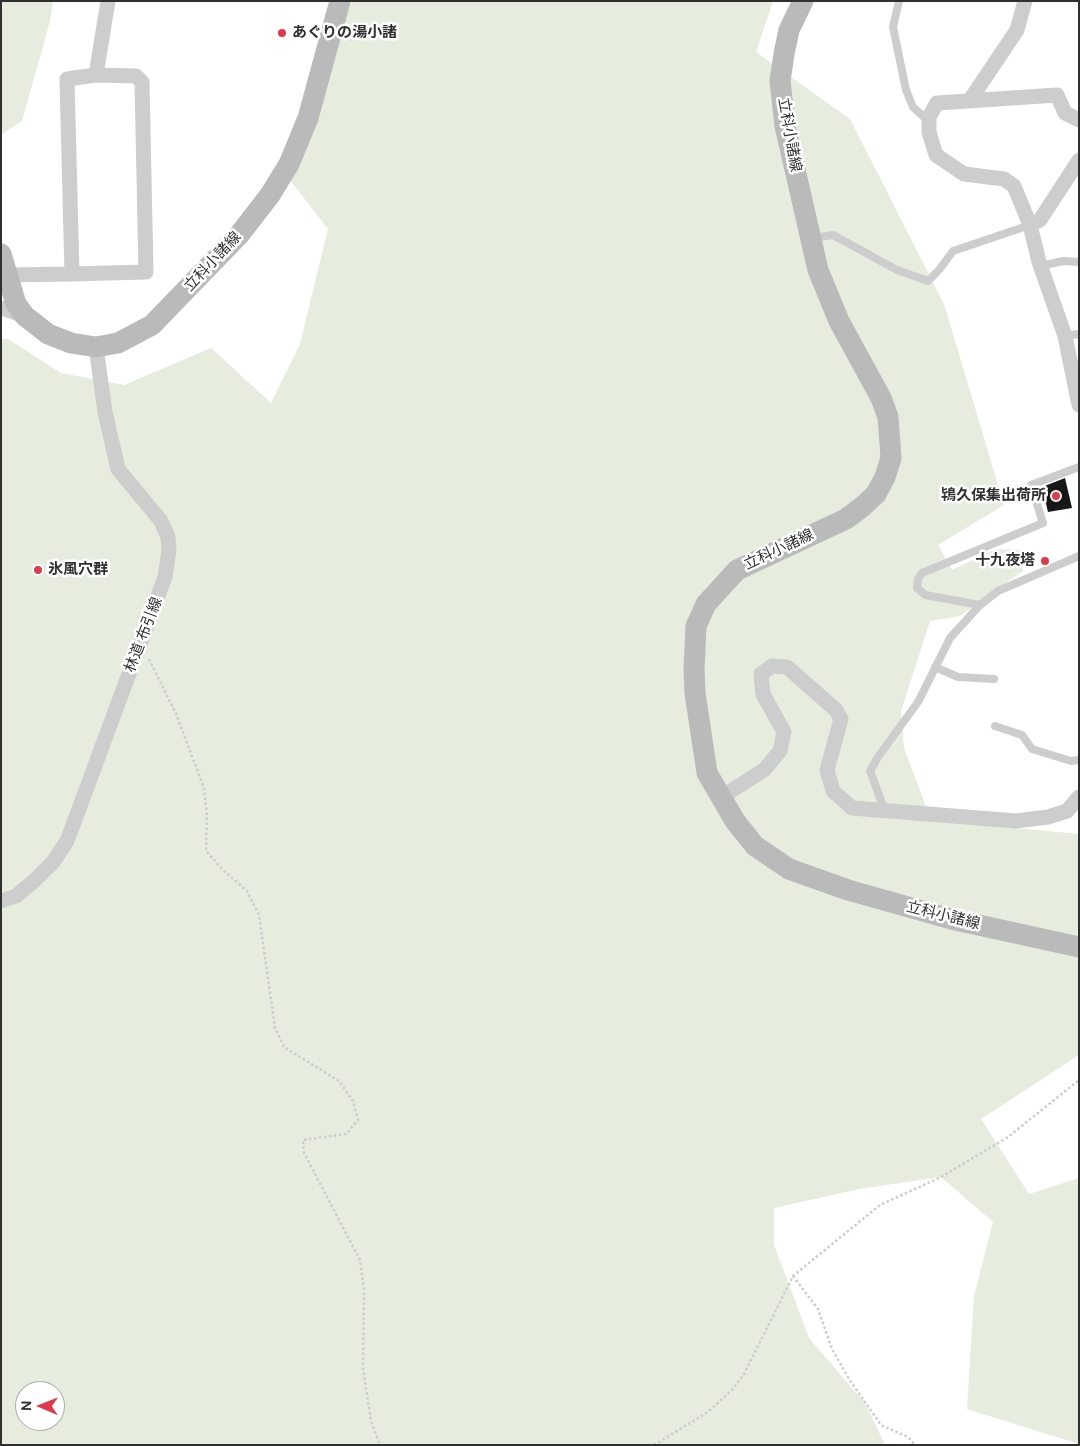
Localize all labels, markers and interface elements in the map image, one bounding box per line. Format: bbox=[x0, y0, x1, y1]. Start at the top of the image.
place label: あぐりの湯小諸 bbox=[292, 24, 397, 42]
marker: あぐりの湯小諸 bbox=[276, 27, 288, 39]
street label: 立科小諸線 bbox=[774, 97, 804, 173]
street label: 立科小諸線 bbox=[181, 228, 245, 296]
place label: 鴇久保集出荷所 bbox=[941, 487, 1046, 505]
marker: 鴇久保集出荷所 bbox=[1050, 490, 1062, 502]
street label: 立科小諸線 bbox=[741, 526, 817, 574]
place label: 十九夜塔 bbox=[975, 552, 1035, 570]
marker: 十九夜塔 bbox=[1039, 555, 1051, 567]
place label: 氷風穴群 bbox=[48, 561, 108, 579]
marker: 氷風穴群 bbox=[32, 564, 44, 576]
street label: 林道 布引線 bbox=[121, 595, 167, 675]
street label: 立科小諸線 bbox=[904, 898, 982, 934]
north arrow bbox=[15, 1381, 65, 1431]
text: N bbox=[17, 1400, 35, 1411]

